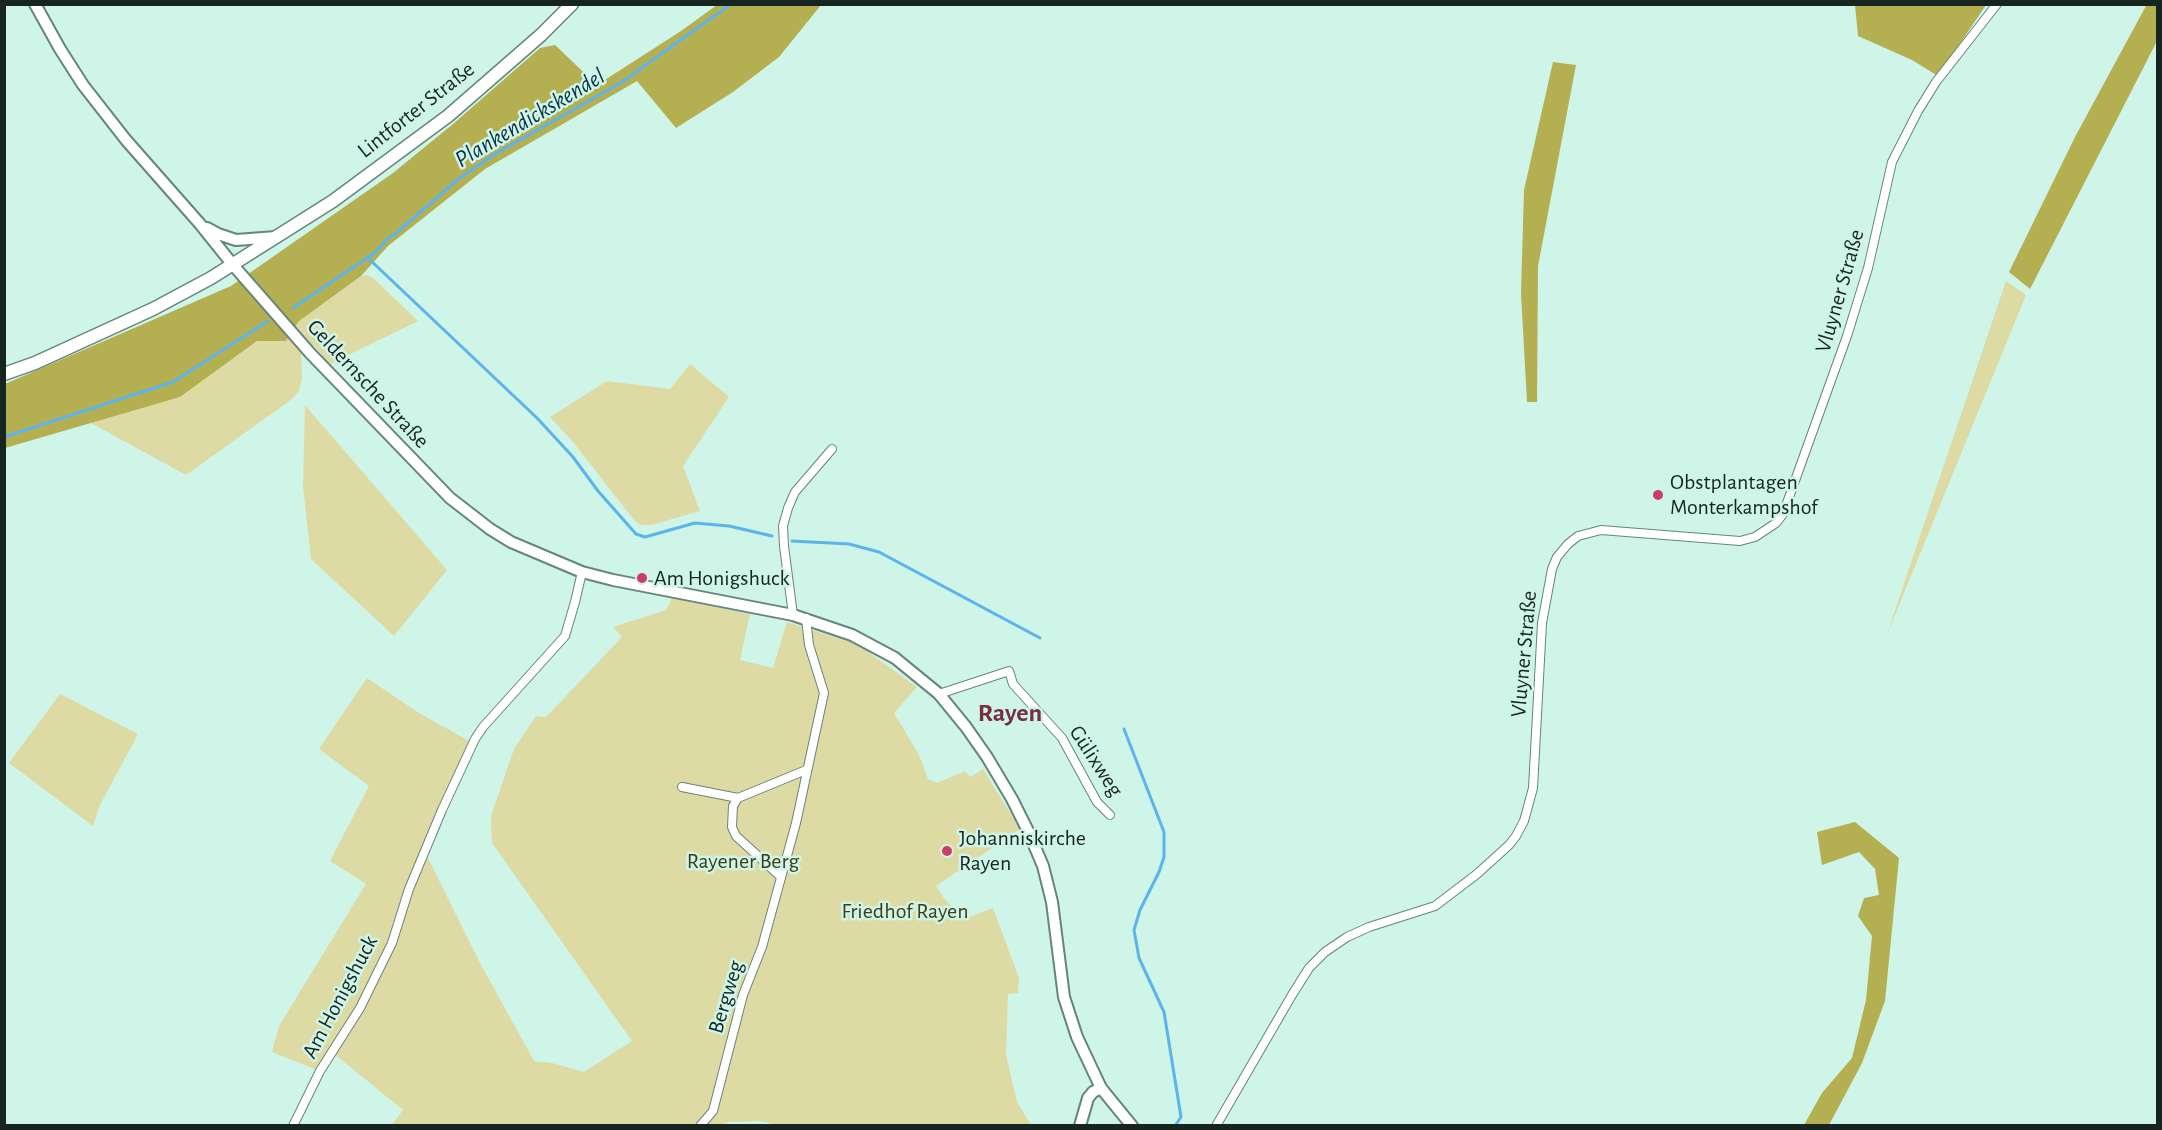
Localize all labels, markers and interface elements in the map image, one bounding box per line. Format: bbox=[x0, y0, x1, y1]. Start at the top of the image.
street label: Lintforter Straße bbox=[352, 56, 480, 164]
water label: Plankendickskendel bbox=[450, 62, 610, 174]
street label: Vluyner Straße bbox=[1810, 226, 1870, 356]
street label: Geldernsche Straße bbox=[301, 314, 435, 454]
place label: Obstplantagen Monterkampshof bbox=[1670, 469, 1818, 520]
marker: Obstplantagen Monterkampshof bbox=[1651, 488, 1665, 502]
place label: Am Honigshuck bbox=[654, 565, 790, 591]
marker: Am Honigshuck bbox=[635, 571, 649, 585]
street label: Vluyner Straße bbox=[1505, 590, 1543, 718]
district label: Rayen bbox=[978, 697, 1042, 729]
street label: Gülixweg bbox=[1063, 720, 1129, 802]
place label: Johanniskirche Rayen bbox=[959, 825, 1086, 876]
marker: Johanniskirche Rayen bbox=[940, 844, 954, 858]
park label: Rayener Berg bbox=[687, 848, 799, 874]
park label: Friedhof Rayen bbox=[841, 898, 969, 924]
street label: Am Honigshuck bbox=[297, 931, 383, 1063]
street label: Bergweg bbox=[702, 957, 750, 1037]

